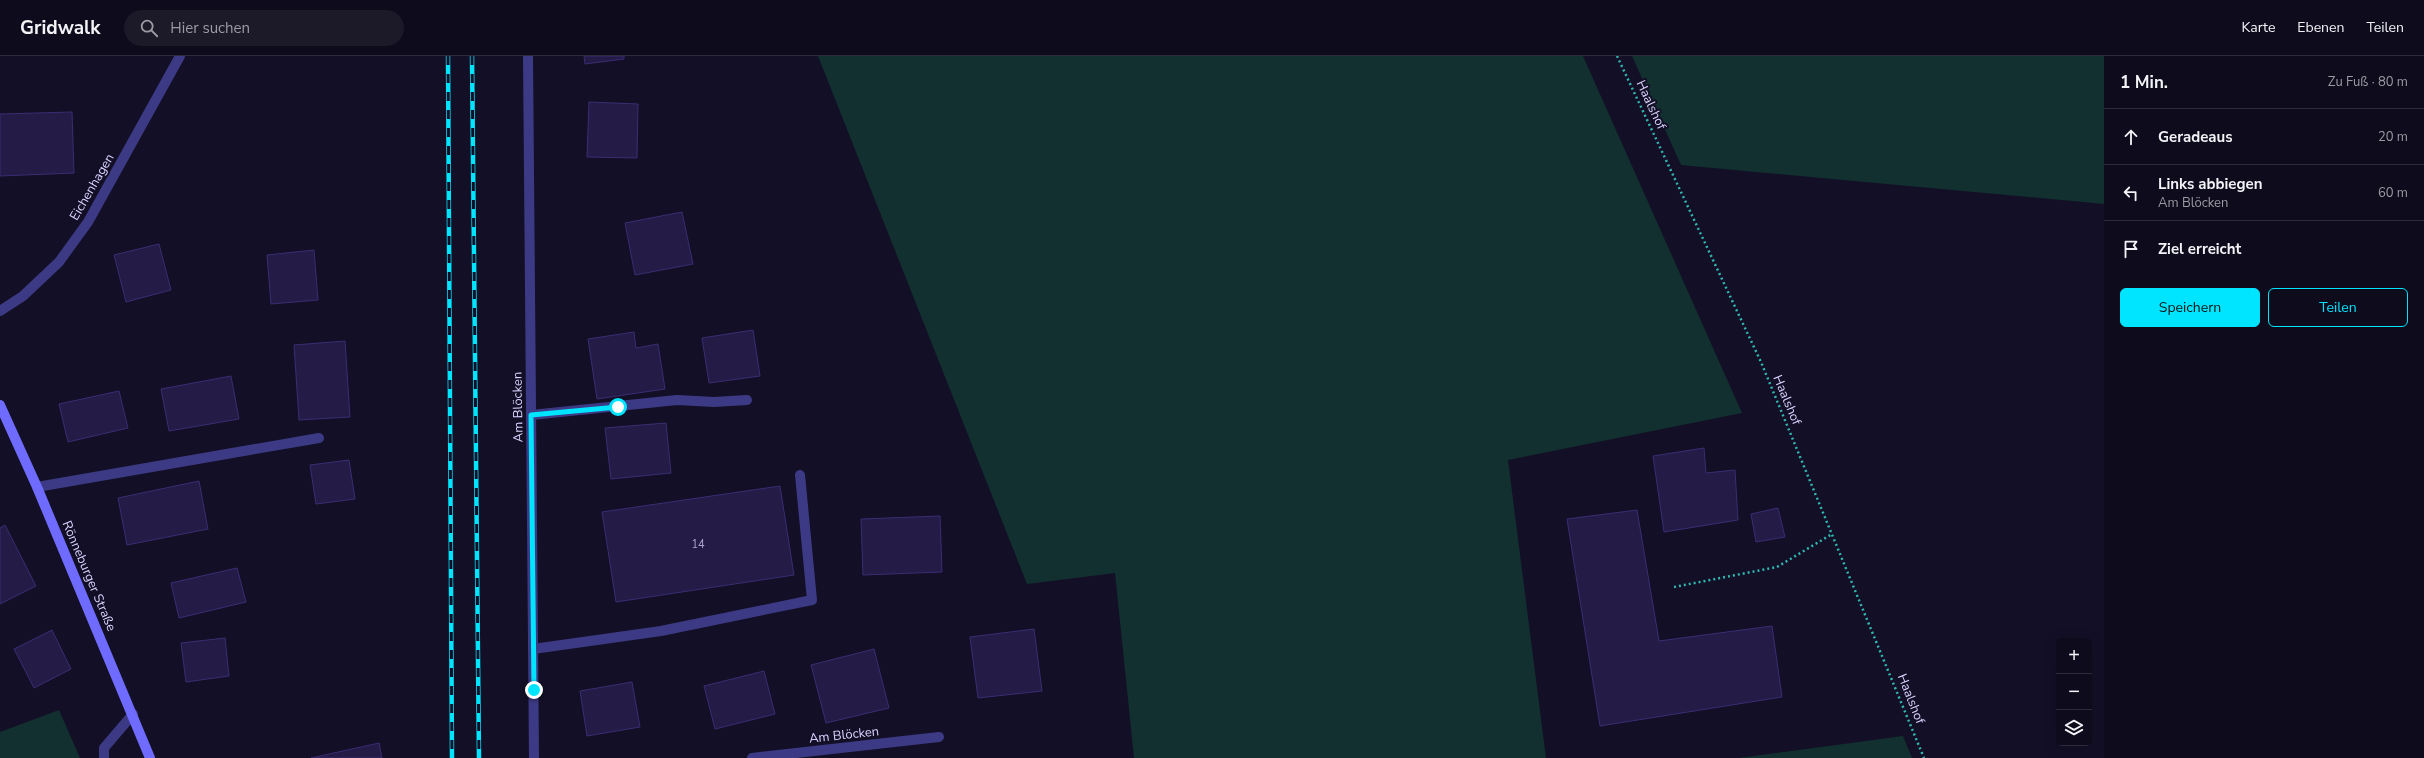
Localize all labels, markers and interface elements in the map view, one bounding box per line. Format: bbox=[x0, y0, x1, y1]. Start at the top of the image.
search box bbox=[124, 10, 404, 46]
text: Gridwalk bbox=[20, 15, 100, 41]
icon: search bbox=[138, 17, 160, 39]
text: Hier suchen bbox=[170, 18, 250, 38]
text: Karte bbox=[2242, 18, 2275, 37]
text: Ebenen bbox=[2297, 18, 2344, 37]
text: Teilen bbox=[2366, 18, 2404, 37]
text: 1 Min. bbox=[2120, 71, 2168, 94]
text: Zu Fuß · 80 m bbox=[2328, 73, 2408, 91]
street label: Haalshof bbox=[1632, 77, 1671, 133]
icon: ahead bbox=[2120, 126, 2142, 148]
text: Geradeaus bbox=[2158, 127, 2233, 147]
text: 20 m bbox=[2378, 128, 2408, 146]
street label: Eichenhagen bbox=[66, 150, 118, 224]
text: Links abbiegen bbox=[2158, 174, 2262, 194]
icon: left bbox=[2120, 182, 2142, 204]
text: 60 m bbox=[2378, 184, 2408, 202]
text: Am Blöcken bbox=[2158, 194, 2228, 212]
icon: arrive bbox=[2120, 238, 2142, 260]
text: Ziel erreicht bbox=[2158, 239, 2241, 259]
button: Speichern bbox=[2120, 288, 2260, 327]
button: Teilen bbox=[2268, 288, 2408, 327]
street label: Am Blöcken bbox=[508, 372, 528, 442]
street label: Haalshof bbox=[1768, 372, 1806, 428]
route start bbox=[609, 398, 627, 416]
street label: Rönneburger Straße bbox=[58, 518, 120, 634]
house number: 14 bbox=[691, 537, 705, 552]
map controls bbox=[2056, 638, 2092, 746]
button: + bbox=[2056, 638, 2092, 674]
street label: Haalshof bbox=[1893, 671, 1929, 727]
button: − bbox=[2056, 674, 2092, 710]
route end bbox=[525, 681, 543, 699]
button: layers bbox=[2056, 710, 2092, 746]
street label: Am Blöcken bbox=[808, 722, 880, 748]

